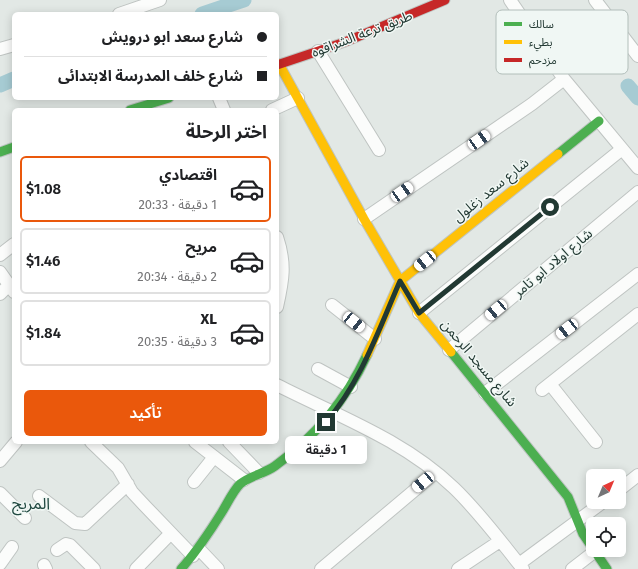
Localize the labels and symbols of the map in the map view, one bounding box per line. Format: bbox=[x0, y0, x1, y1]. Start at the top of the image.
street label: طريق ترعة الشراقوه bbox=[309, 7, 415, 62]
legend bbox=[496, 10, 628, 74]
text: سالك bbox=[529, 18, 554, 31]
text: بطيء bbox=[529, 36, 552, 52]
text: مزدحم bbox=[529, 54, 557, 69]
car bbox=[466, 128, 492, 152]
street label: شارع سعد زغلول bbox=[450, 154, 534, 227]
car bbox=[389, 180, 415, 204]
route start bbox=[541, 198, 559, 216]
street label: شارع اولاد ابو تامر bbox=[509, 225, 597, 303]
car bbox=[412, 249, 438, 273]
car bbox=[483, 298, 509, 322]
car bbox=[341, 310, 367, 334]
street label: شارع مسجد الرحمن bbox=[436, 316, 521, 411]
car bbox=[554, 317, 580, 341]
route end bbox=[317, 413, 335, 431]
callout: 1 دقيقة bbox=[285, 436, 367, 464]
north arrow bbox=[586, 469, 626, 509]
car bbox=[410, 470, 436, 494]
district label: المريج bbox=[12, 494, 50, 516]

